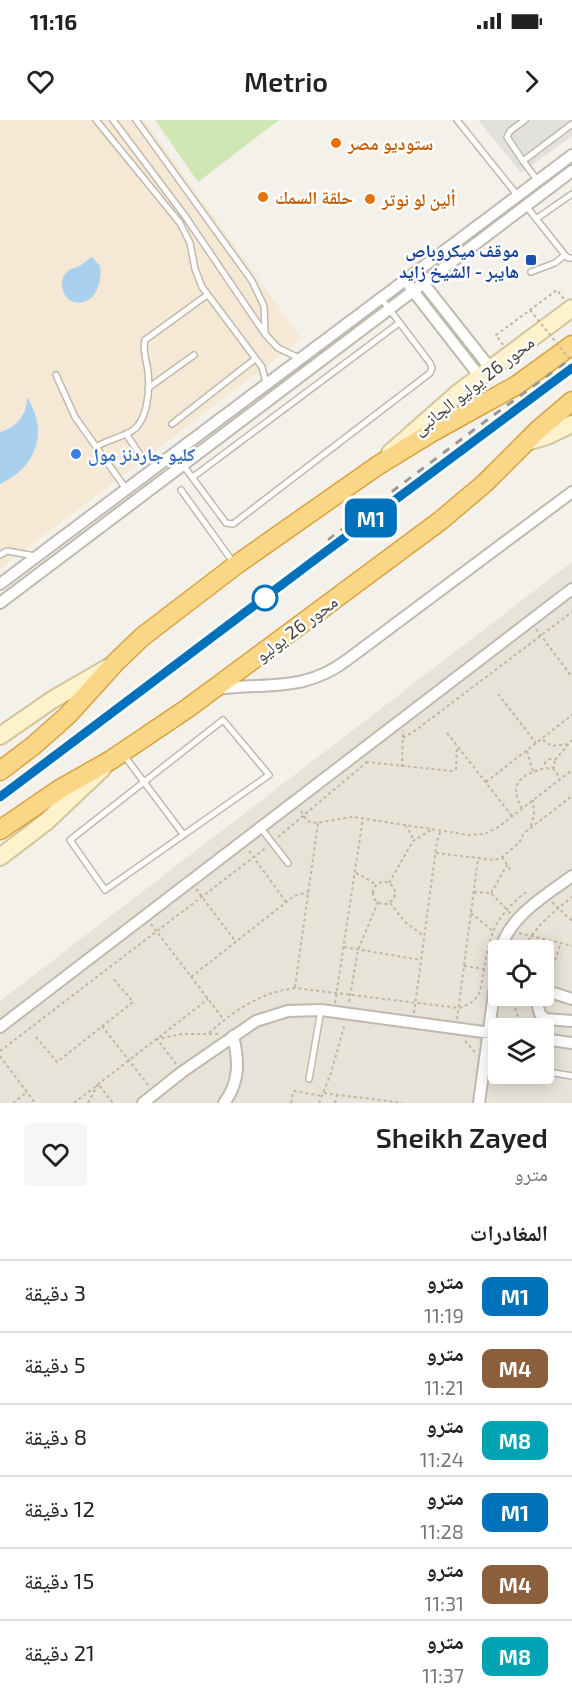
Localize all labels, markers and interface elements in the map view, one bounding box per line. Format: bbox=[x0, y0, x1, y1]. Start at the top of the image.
text: 11:16 bbox=[30, 8, 77, 34]
icon: heart bbox=[24, 65, 57, 98]
text: Metrio bbox=[244, 65, 328, 97]
icon: forward bbox=[515, 65, 548, 98]
place label: ستوديو مصر bbox=[347, 132, 433, 154]
marker: ستوديو مصر bbox=[329, 136, 343, 150]
place label: حلقة السمك bbox=[275, 186, 354, 208]
place label: ألين لو نوتر bbox=[381, 188, 456, 211]
marker: حلقة السمك bbox=[256, 190, 270, 204]
marker: ألين لو نوتر bbox=[363, 192, 377, 206]
place label: موقف ميكروباص هايبر - الشيخ زايد bbox=[399, 239, 519, 284]
marker: موقف ميكروباص هايبر - الشيخ زايد bbox=[524, 253, 538, 267]
street label: محور 26 يوليو الجانبى bbox=[408, 331, 539, 440]
place label: كليو جاردنز مول bbox=[88, 443, 195, 466]
marker: كليو جاردنز مول bbox=[69, 447, 83, 461]
line badge: M1 bbox=[344, 498, 398, 538]
text: M1 bbox=[357, 506, 385, 531]
unlabelled marker bbox=[252, 585, 278, 611]
street label: محور 26 يوليو bbox=[251, 590, 342, 666]
map controls bbox=[488, 940, 554, 1084]
button: locate bbox=[488, 940, 554, 1006]
button: layers bbox=[488, 1018, 554, 1084]
text: Sheikh Zayed bbox=[376, 1120, 548, 1154]
button: heart bbox=[24, 1123, 87, 1186]
text: مترو bbox=[514, 1161, 548, 1185]
text: المغادرات bbox=[470, 1219, 548, 1245]
text: مترو bbox=[426, 1267, 464, 1293]
text: 3 دقيقة bbox=[24, 1279, 86, 1305]
text: M1 bbox=[501, 1284, 529, 1309]
text: 11:19 bbox=[424, 1303, 464, 1327]
text: مترو bbox=[426, 1339, 464, 1365]
text: 5 دقيقة bbox=[24, 1351, 85, 1377]
text: M4 bbox=[499, 1356, 531, 1381]
text: 11:21 bbox=[424, 1375, 464, 1399]
text: مترو bbox=[426, 1411, 464, 1437]
text: 8 دقيقة bbox=[24, 1423, 87, 1449]
text: M8 bbox=[499, 1428, 531, 1453]
text: 11:24 bbox=[420, 1447, 464, 1471]
text: مترو bbox=[426, 1483, 464, 1509]
text: 12 دقيقة bbox=[24, 1495, 95, 1521]
text: M1 bbox=[501, 1500, 529, 1525]
text: 11:28 bbox=[420, 1519, 464, 1543]
text: مترو bbox=[426, 1555, 464, 1581]
text: 15 دقيقة bbox=[24, 1567, 94, 1593]
text: M4 bbox=[499, 1572, 531, 1597]
text: 11:31 bbox=[424, 1591, 464, 1615]
text: مترو bbox=[426, 1627, 464, 1653]
text: 21 دقيقة bbox=[24, 1639, 95, 1665]
text: M8 bbox=[499, 1644, 531, 1669]
text: 11:37 bbox=[422, 1663, 464, 1687]

